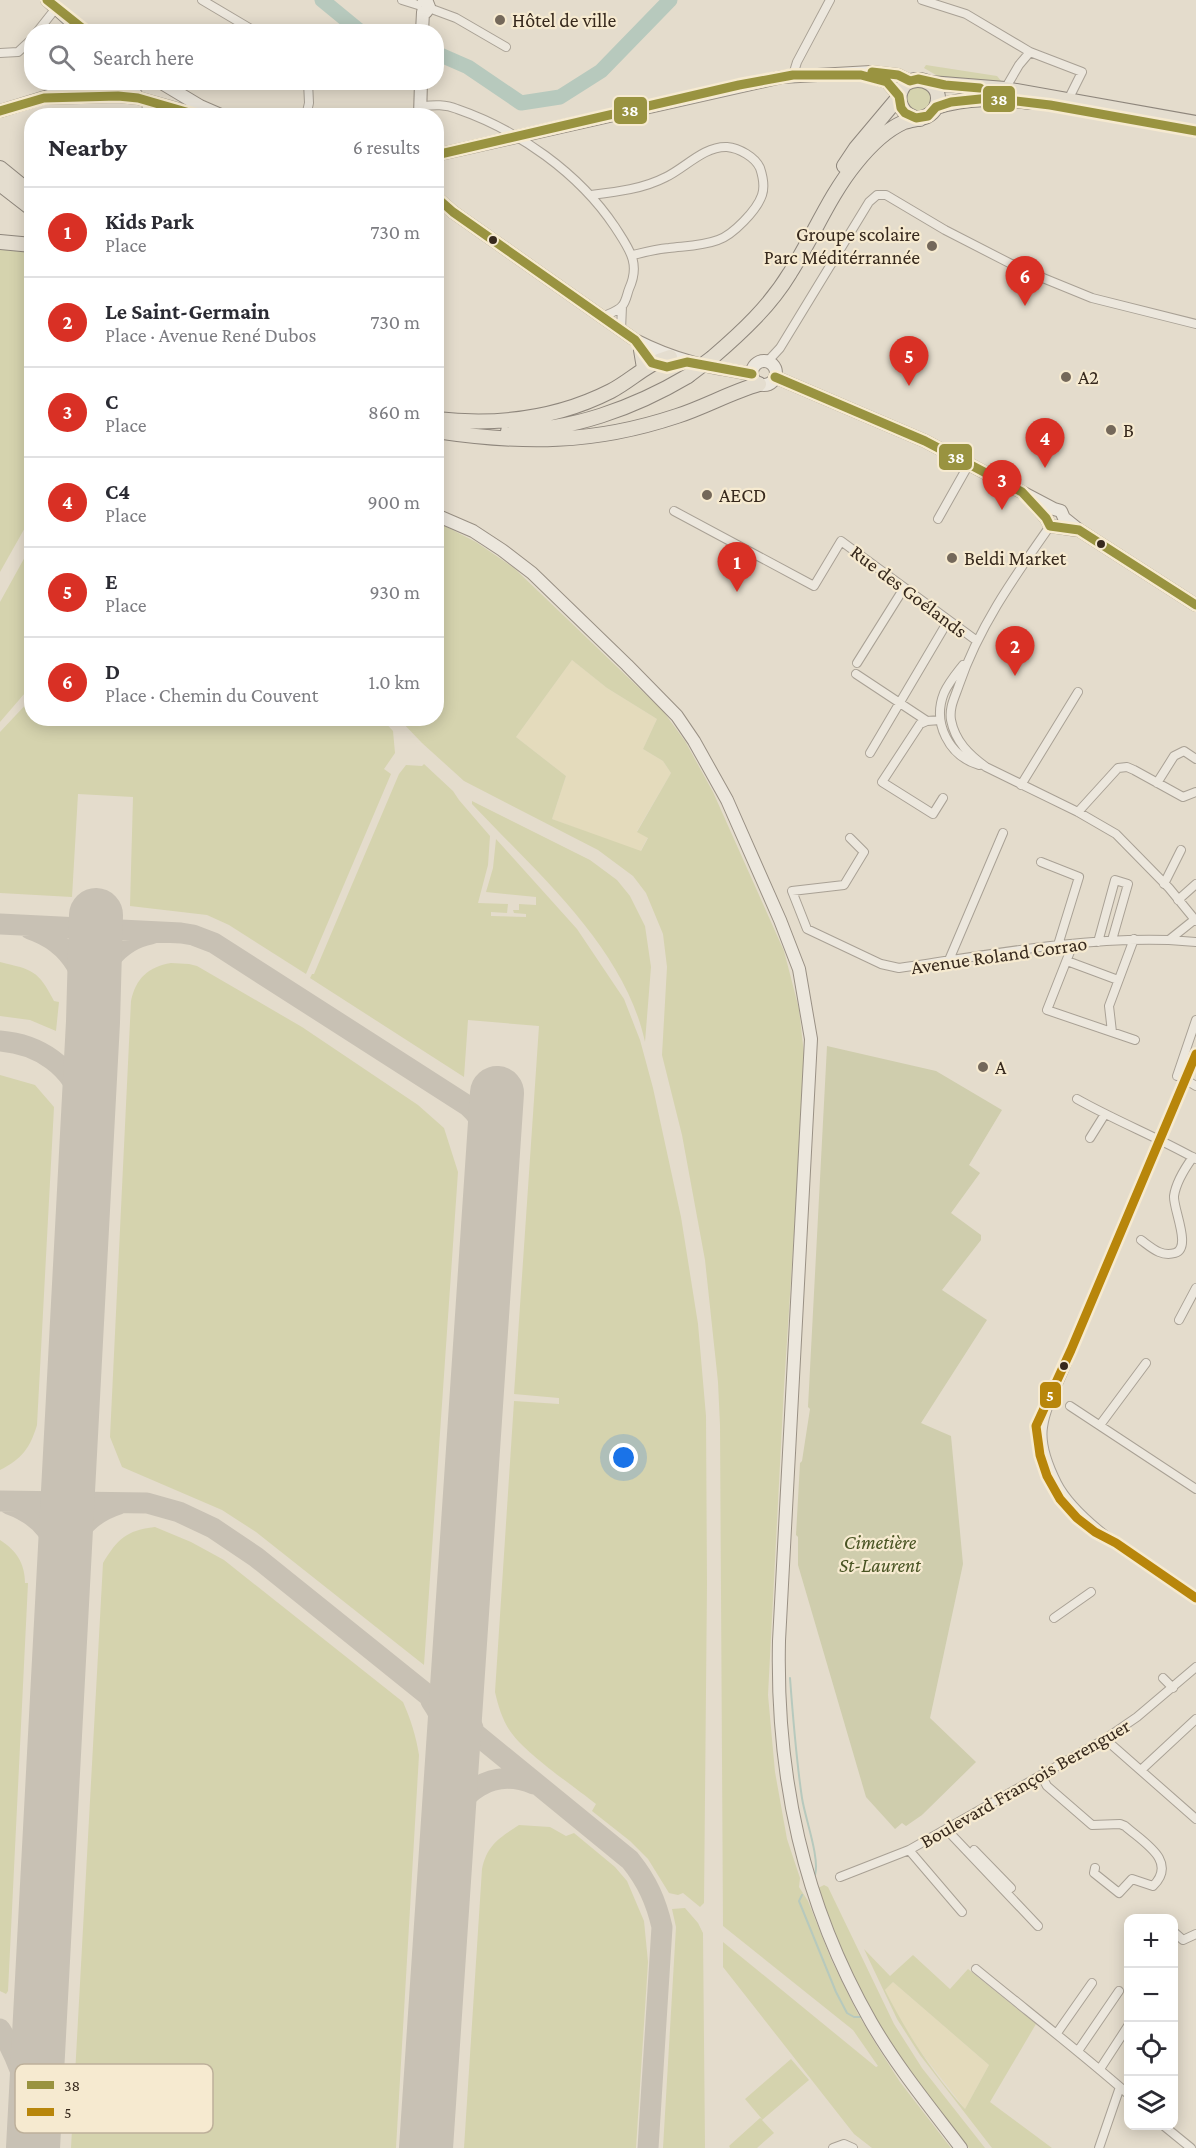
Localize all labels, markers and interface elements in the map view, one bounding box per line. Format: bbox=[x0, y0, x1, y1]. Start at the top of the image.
place label: Hôtel de ville bbox=[512, 9, 616, 31]
marker: Hôtel de ville bbox=[493, 13, 507, 27]
search box bbox=[24, 24, 444, 90]
icon: search bbox=[45, 41, 78, 74]
text: Search here bbox=[93, 45, 194, 70]
line badge: 38 bbox=[982, 85, 1016, 113]
text: 38 bbox=[990, 91, 1008, 108]
line badge: 38 bbox=[613, 96, 648, 125]
text: 38 bbox=[621, 102, 639, 119]
text: Nearby bbox=[48, 133, 127, 162]
text: 6 results bbox=[353, 136, 420, 158]
text: Kids Park bbox=[105, 209, 194, 234]
text: 1 bbox=[64, 221, 71, 243]
text: 730 m bbox=[370, 221, 420, 243]
place label: Groupe scolaire Parc Méditérrannée bbox=[764, 223, 920, 268]
text: Place bbox=[105, 234, 147, 256]
unlabelled marker bbox=[487, 234, 499, 246]
marker: Groupe scolaire Parc Méditérrannée bbox=[925, 239, 939, 253]
pin: 6 bbox=[1006, 256, 1044, 306]
text: Le Saint-Germain bbox=[105, 299, 270, 324]
text: 2 bbox=[62, 311, 73, 333]
text: 730 m bbox=[370, 311, 420, 333]
text: Place · Avenue René Dubos bbox=[105, 324, 316, 346]
pin: 5 bbox=[890, 336, 928, 386]
place label: A2 bbox=[1078, 366, 1099, 388]
marker: A2 bbox=[1059, 370, 1073, 384]
text: C bbox=[105, 389, 118, 414]
text: 3 bbox=[63, 401, 72, 423]
text: 860 m bbox=[368, 401, 420, 423]
text: Place bbox=[105, 414, 147, 436]
pin: 4 bbox=[1026, 418, 1064, 468]
place label: B bbox=[1123, 419, 1134, 441]
marker: B bbox=[1104, 423, 1118, 437]
line badge: 38 bbox=[938, 443, 973, 471]
text: 38 bbox=[947, 449, 965, 466]
pin: 3 bbox=[982, 460, 1022, 510]
text: C4 bbox=[105, 479, 130, 504]
place label: AECD bbox=[719, 484, 766, 506]
marker: AECD bbox=[700, 488, 714, 502]
text: 4 bbox=[62, 491, 73, 513]
text: 900 m bbox=[367, 491, 420, 513]
text: Place bbox=[105, 504, 147, 526]
unlabelled marker bbox=[1095, 538, 1107, 550]
street label: Rue des Goélands bbox=[847, 540, 972, 642]
pin: 1 bbox=[718, 542, 756, 592]
place label: Beldi Market bbox=[964, 547, 1067, 569]
marker: Beldi Market bbox=[945, 551, 959, 565]
text: E bbox=[105, 569, 118, 594]
text: 5 bbox=[63, 581, 72, 603]
text: 930 m bbox=[370, 581, 420, 603]
text: Place bbox=[105, 594, 147, 616]
pin: 2 bbox=[996, 626, 1034, 676]
text: D bbox=[105, 659, 120, 684]
text: 6 bbox=[62, 671, 73, 693]
text: 1.0 km bbox=[369, 671, 420, 693]
text: Place · Chemin du Couvent bbox=[105, 684, 318, 706]
street label: Avenue Roland Corrao bbox=[910, 932, 1089, 978]
place label: A bbox=[995, 1056, 1007, 1078]
marker: A bbox=[976, 1060, 990, 1074]
unlabelled marker bbox=[1058, 1360, 1070, 1372]
line badge: 5 bbox=[1039, 1381, 1062, 1409]
text: 5 bbox=[1046, 1387, 1054, 1404]
your location bbox=[609, 1443, 638, 1472]
park label: Cimetière St-Laurent bbox=[839, 1531, 922, 1576]
street label: Boulevard François Berenguer bbox=[916, 1714, 1134, 1853]
map controls bbox=[1124, 1914, 1178, 2130]
button: + bbox=[1124, 1914, 1178, 1968]
button: − bbox=[1124, 1968, 1178, 2022]
button: locate bbox=[1124, 2022, 1178, 2076]
legend bbox=[15, 2064, 213, 2133]
button: layers bbox=[1124, 2076, 1178, 2130]
text: 38 bbox=[64, 2077, 80, 2094]
text: 5 bbox=[64, 2104, 72, 2121]

